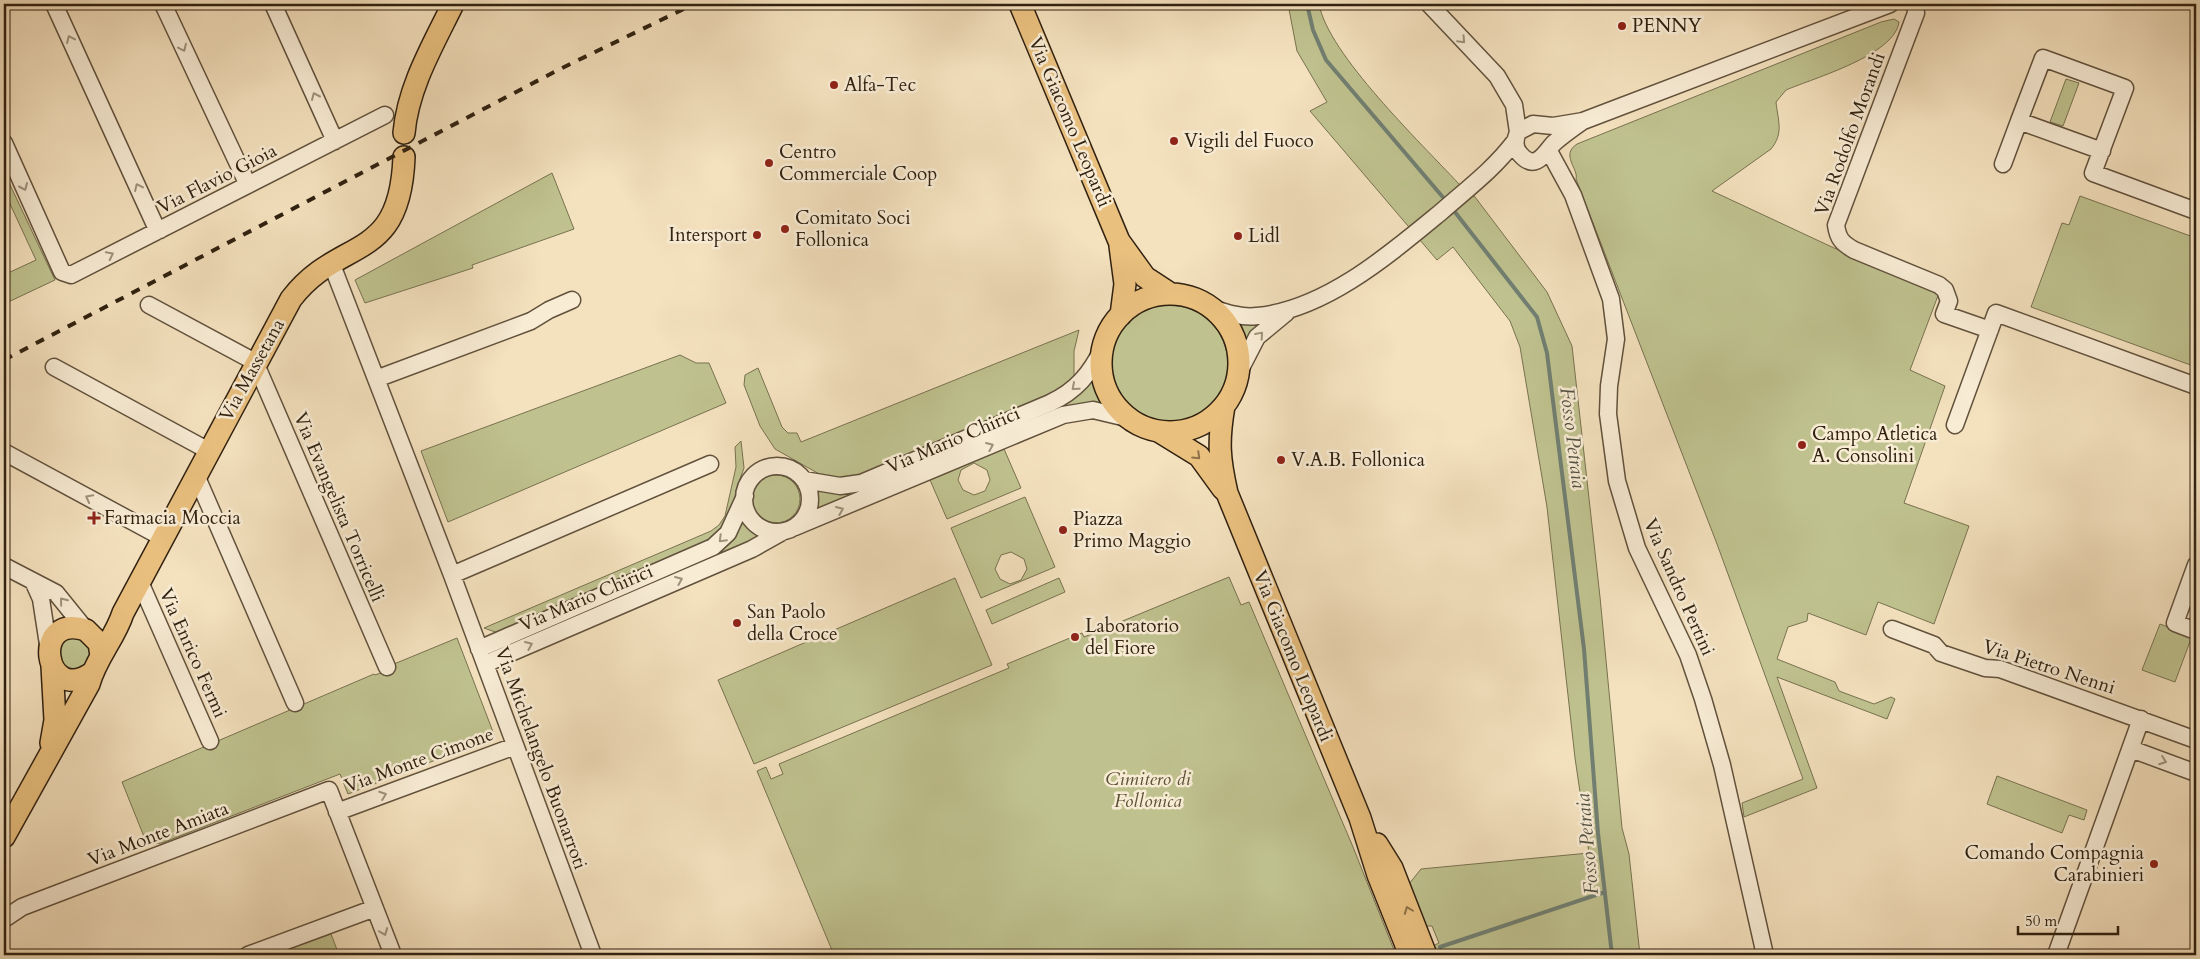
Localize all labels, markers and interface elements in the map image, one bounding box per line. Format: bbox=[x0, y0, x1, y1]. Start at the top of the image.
place label: PENNY bbox=[1632, 13, 1702, 39]
marker: PENNY bbox=[1616, 20, 1628, 32]
street label: Via Giacomo Leopardi bbox=[1022, 33, 1118, 211]
one-way arrow bbox=[1456, 34, 1465, 43]
one-way arrow bbox=[66, 35, 77, 44]
one-way arrow bbox=[177, 43, 188, 52]
street label: Via Rodolfo Morandi bbox=[1808, 49, 1892, 219]
place label: Alfa-Tec bbox=[844, 72, 916, 98]
marker: Alfa-Tec bbox=[828, 79, 840, 91]
one-way arrow bbox=[311, 93, 321, 102]
place label: Vigili del Fuoco bbox=[1184, 128, 1314, 154]
marker: Vigili del Fuoco bbox=[1168, 135, 1180, 147]
street label: Via Flavio Gioia bbox=[153, 138, 281, 220]
place label: Centro Commerciale Coop bbox=[779, 139, 937, 187]
marker: Centro Commerciale Coop bbox=[763, 157, 775, 169]
one-way arrow bbox=[17, 182, 28, 191]
one-way arrow bbox=[134, 183, 144, 192]
place label: Comitato Soci Follonica bbox=[795, 205, 911, 253]
place label: Intersport bbox=[668, 222, 747, 248]
marker: Comitato Soci Follonica bbox=[779, 223, 791, 235]
place label: Lidl bbox=[1248, 223, 1280, 249]
marker: Intersport bbox=[751, 229, 763, 241]
marker: Lidl bbox=[1232, 230, 1244, 242]
one-way arrow bbox=[105, 251, 114, 261]
street label: Via Massetana bbox=[213, 314, 291, 426]
one-way arrow bbox=[1255, 331, 1264, 340]
one-way arrow bbox=[1072, 382, 1081, 390]
water label: Fosso Petraia bbox=[1553, 386, 1593, 490]
street label: Via Mario Chirici bbox=[882, 400, 1024, 480]
street label: Via Evangelista Torricelli bbox=[287, 408, 391, 606]
place label: Campo Atletica A. Consolini bbox=[1812, 421, 1938, 469]
marker: Campo Atletica A. Consolini bbox=[1796, 439, 1808, 451]
one-way arrow bbox=[985, 441, 994, 452]
place label: V.A.B. Follonica bbox=[1291, 447, 1425, 473]
one-way arrow bbox=[1191, 450, 1200, 459]
marker: V.A.B. Follonica bbox=[1275, 454, 1287, 466]
one-way arrow bbox=[86, 494, 95, 504]
place label: Farmacia Moccia bbox=[104, 505, 241, 531]
one-way arrow bbox=[835, 505, 844, 516]
place label: Piazza Primo Maggio bbox=[1073, 506, 1191, 554]
marker: Farmacia Moccia bbox=[88, 512, 100, 524]
street label: Via Sandro Pertini bbox=[1637, 514, 1721, 660]
marker: Piazza Primo Maggio bbox=[1057, 524, 1069, 536]
one-way arrow bbox=[718, 533, 727, 542]
street label: Via Mario Chirici bbox=[515, 558, 657, 638]
street label: Via Giacomo Leopardi bbox=[1247, 566, 1339, 746]
one-way arrow bbox=[674, 576, 682, 586]
street label: Via Enrico Fermi bbox=[153, 584, 233, 722]
one-way arrow bbox=[59, 598, 68, 607]
place label: San Paolo della Croce bbox=[747, 599, 838, 647]
place label: Laboratorio del Fiore bbox=[1085, 613, 1179, 661]
marker: San Paolo della Croce bbox=[731, 617, 743, 629]
marker: Laboratorio del Fiore bbox=[1069, 631, 1081, 643]
street label: Via Pietro Nenni bbox=[1979, 633, 2119, 701]
one-way arrow bbox=[524, 640, 533, 651]
street label: Via Michelangelo Buonarroti bbox=[489, 643, 593, 873]
street label: Via Monte Cimone bbox=[341, 721, 497, 799]
one-way arrow bbox=[2159, 755, 2167, 765]
park label: Cimitero di Follonica bbox=[1105, 766, 1192, 814]
one-way arrow bbox=[378, 791, 387, 801]
water label: Fosso Petraia bbox=[1569, 792, 1605, 896]
street label: Via Monte Amiata bbox=[84, 795, 232, 873]
place label: Comando Compagnia Carabinieri bbox=[1964, 840, 2144, 888]
marker: Comando Compagnia Carabinieri bbox=[2148, 858, 2160, 870]
scale bar bbox=[2018, 904, 2118, 936]
one-way arrow bbox=[1404, 906, 1415, 915]
text: 50 m bbox=[2025, 911, 2057, 931]
one-way arrow bbox=[378, 927, 388, 935]

